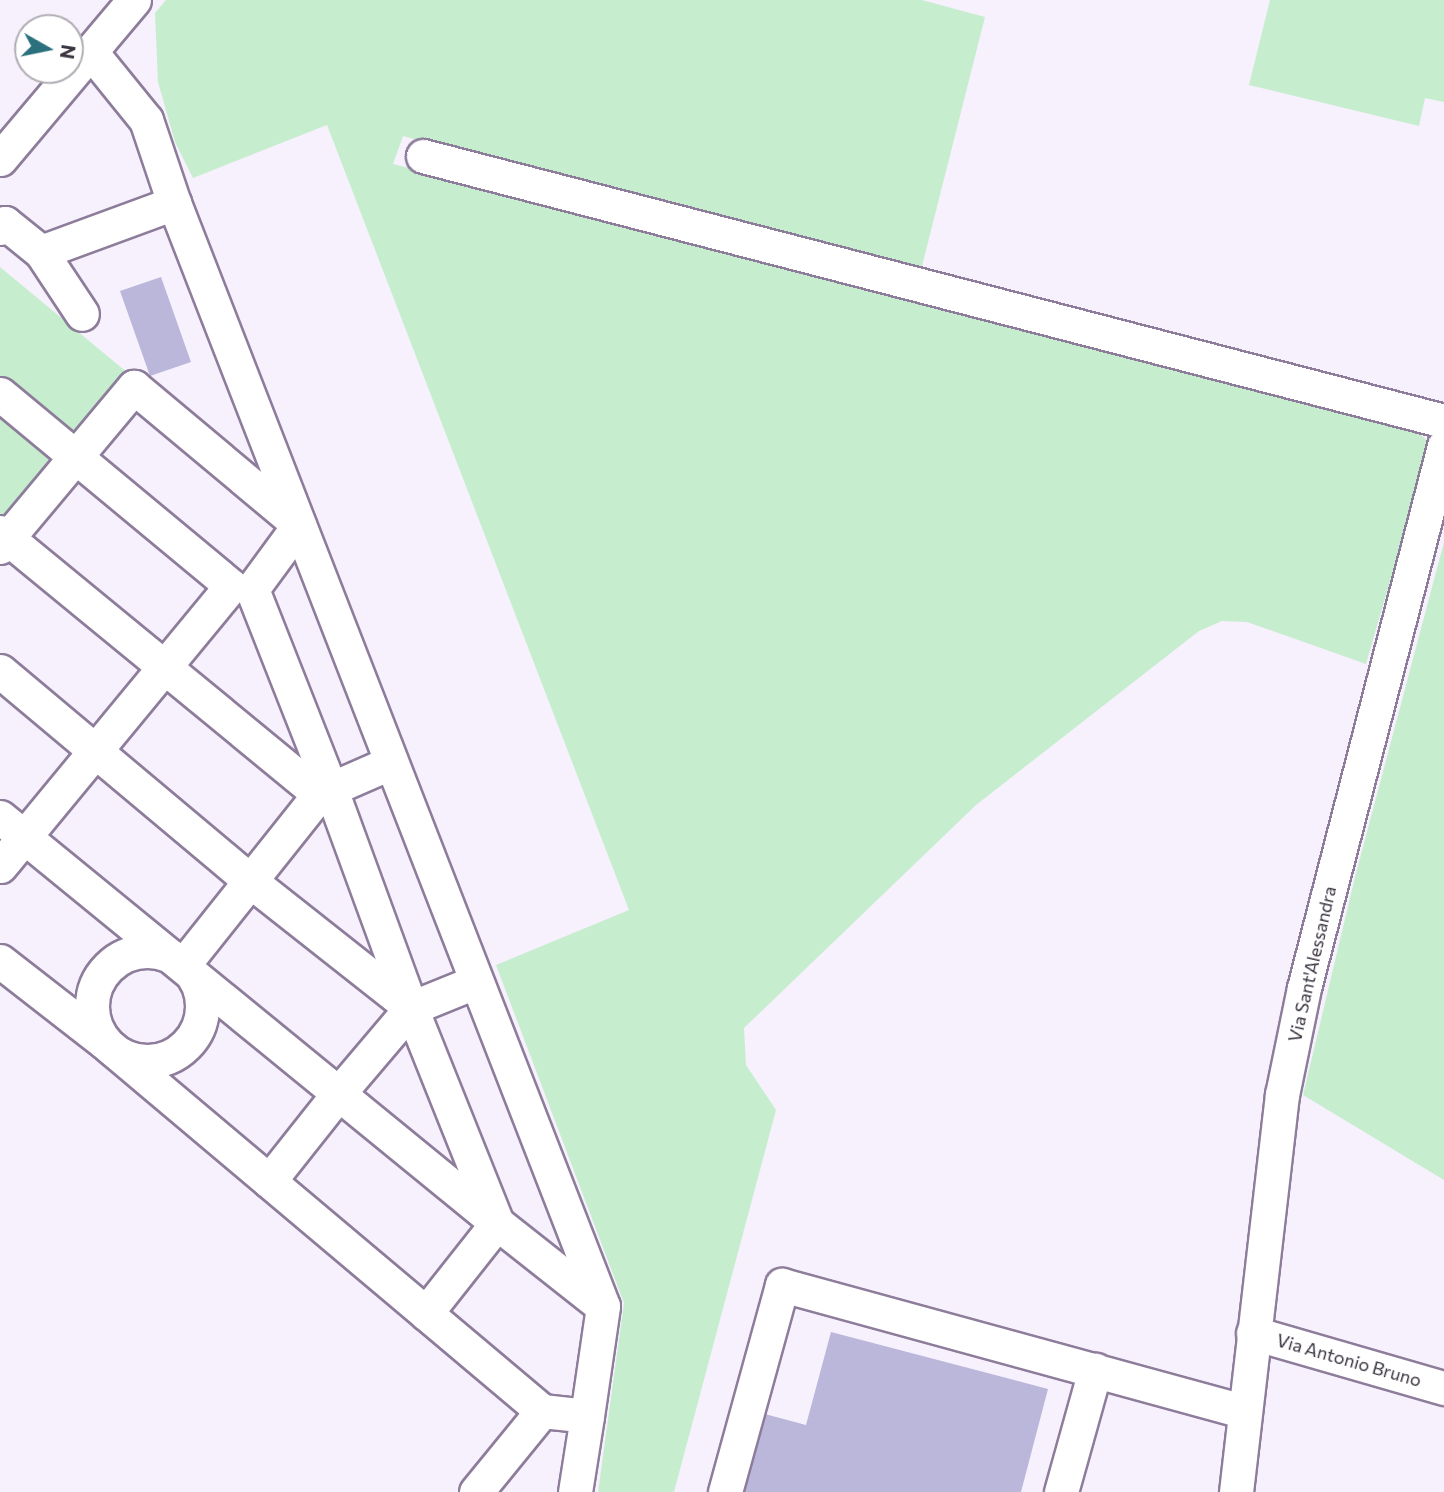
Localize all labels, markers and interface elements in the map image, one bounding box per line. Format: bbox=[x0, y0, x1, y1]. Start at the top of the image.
north arrow bbox=[14, 14, 84, 84]
text: N bbox=[56, 43, 81, 61]
street label: Via Sant'Alessandra bbox=[1284, 884, 1340, 1044]
street label: Via Antonio Bruno bbox=[1274, 1329, 1424, 1391]

